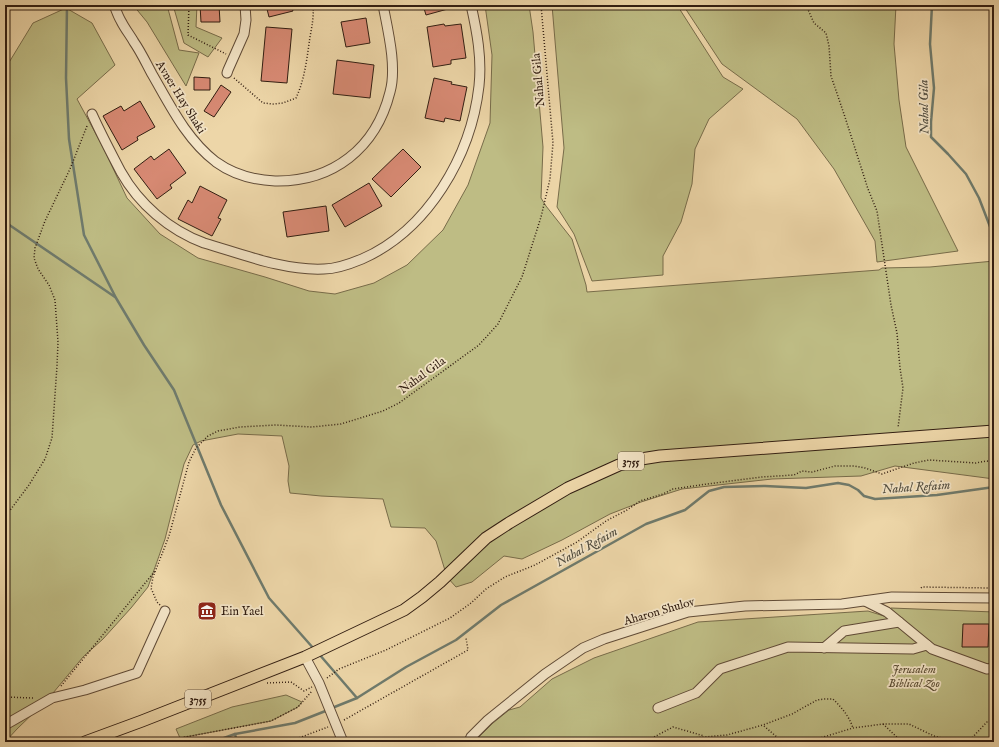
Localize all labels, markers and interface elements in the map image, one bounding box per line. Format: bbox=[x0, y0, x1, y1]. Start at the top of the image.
street label: Nahal Gila bbox=[529, 52, 548, 107]
street label: Avner Hay Shaki bbox=[152, 57, 209, 137]
water label: Nahal Gila bbox=[916, 79, 933, 135]
street label: Nahal Gila bbox=[396, 353, 449, 397]
road number: 3755 bbox=[618, 452, 644, 470]
water label: Nahal Refaim bbox=[881, 477, 951, 498]
water label: Nahal Refaim bbox=[553, 523, 621, 571]
street label: Aharon Shulov bbox=[621, 594, 697, 629]
museum icon: Ein Yael bbox=[196, 600, 218, 622]
place label: Ein Yael bbox=[221, 604, 264, 619]
park label: Jerusalem Biblical Zoo bbox=[888, 662, 940, 692]
road number: 3755 bbox=[185, 690, 211, 708]

